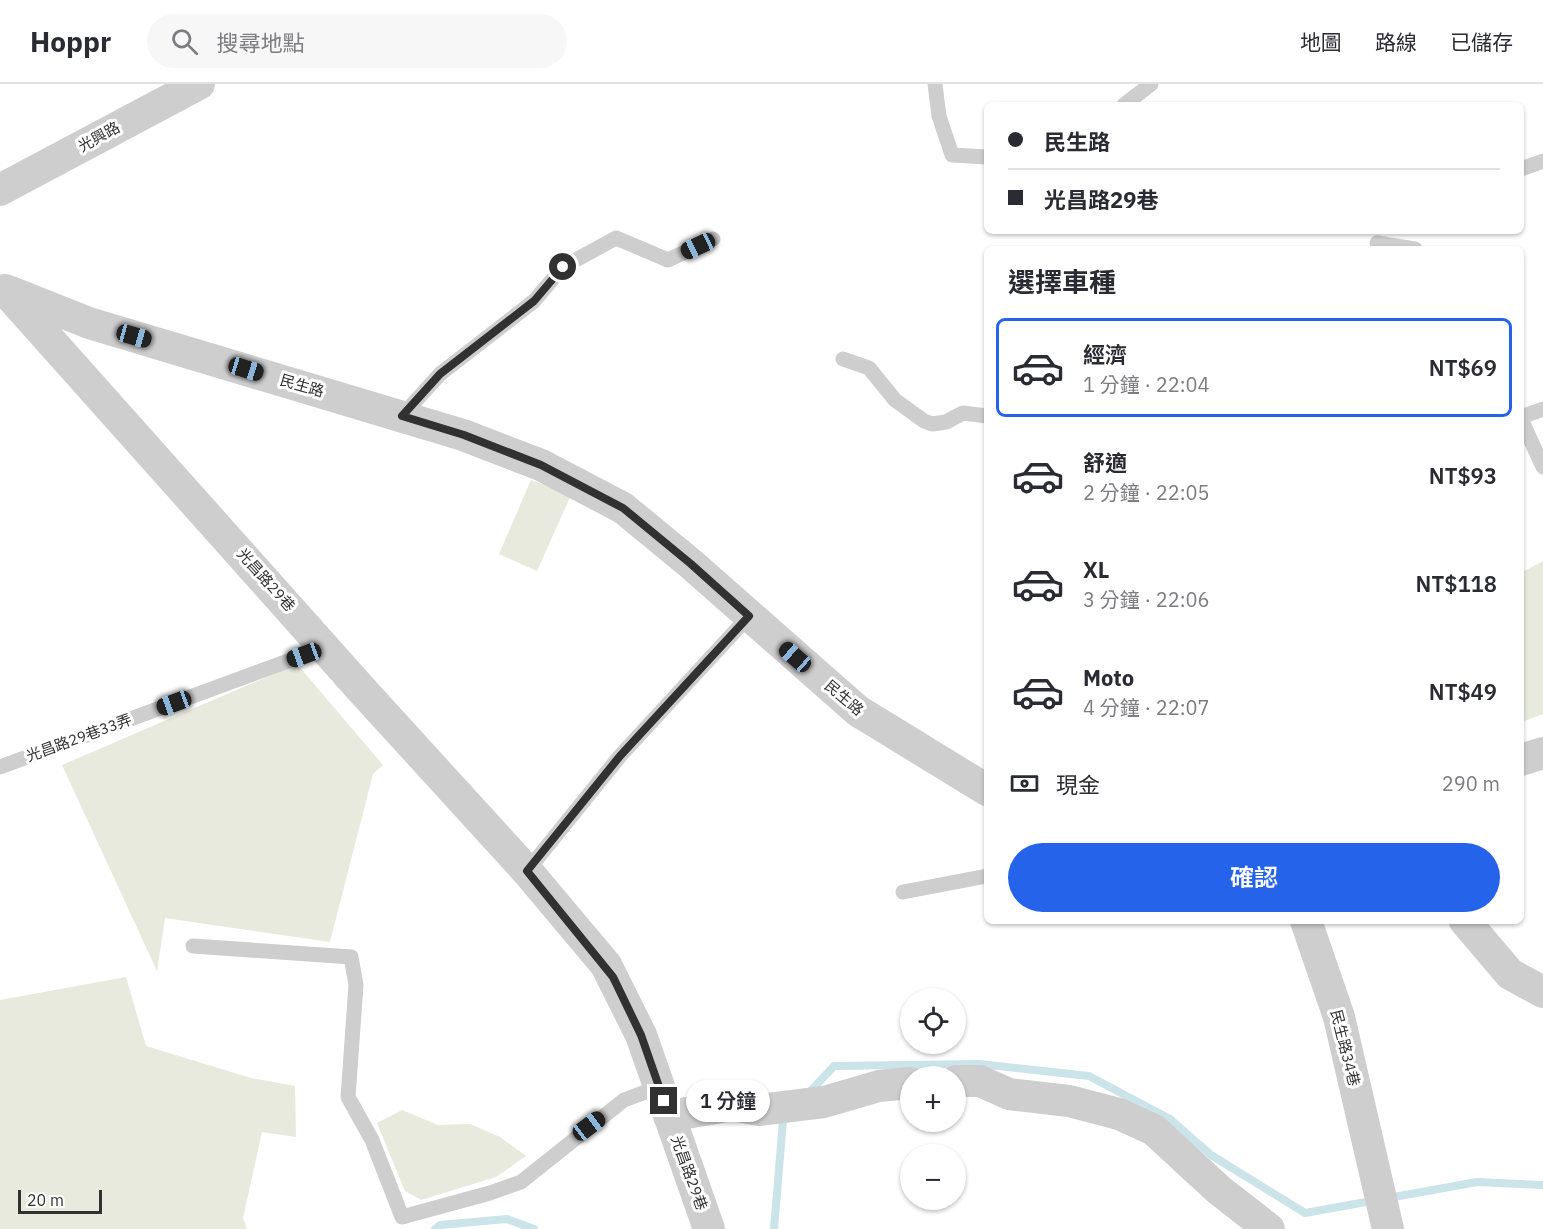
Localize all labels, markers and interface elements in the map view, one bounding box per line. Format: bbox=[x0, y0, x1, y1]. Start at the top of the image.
search box bbox=[147, 14, 567, 68]
text: Hoppr bbox=[30, 23, 111, 60]
icon: search bbox=[168, 25, 201, 58]
text: 搜尋地點 bbox=[216, 28, 304, 57]
text: 地圖 bbox=[1300, 28, 1342, 56]
text: 路線 bbox=[1375, 28, 1417, 56]
text: 已儲存 bbox=[1450, 28, 1513, 56]
street label: 光興路 bbox=[74, 117, 123, 156]
text: 民生路 bbox=[1044, 127, 1110, 156]
text: 光昌路29巷 bbox=[1044, 185, 1158, 214]
car bbox=[678, 230, 718, 262]
route start bbox=[549, 253, 576, 280]
text: 選擇車種 bbox=[1008, 264, 1116, 299]
car bbox=[114, 322, 154, 350]
text: 經濟 bbox=[1083, 340, 1127, 369]
icon: car bbox=[1011, 341, 1065, 395]
text: NT$69 bbox=[1429, 353, 1497, 382]
car bbox=[226, 355, 266, 383]
street label: 民生路 bbox=[278, 370, 326, 401]
text: 1 分鐘 · 22:04 bbox=[1083, 371, 1210, 398]
text: 舒適 bbox=[1083, 448, 1127, 477]
icon: car bbox=[1011, 449, 1065, 503]
text: NT$93 bbox=[1429, 461, 1497, 490]
text: 2 分鐘 · 22:05 bbox=[1083, 479, 1210, 506]
street label: 光昌路29巷 bbox=[233, 544, 300, 615]
text: XL bbox=[1083, 555, 1109, 584]
icon: car bbox=[1011, 557, 1065, 611]
text: NT$118 bbox=[1416, 569, 1497, 598]
text: 3 分鐘 · 22:06 bbox=[1083, 586, 1210, 613]
car bbox=[776, 638, 814, 676]
car bbox=[284, 640, 324, 670]
text: Moto bbox=[1083, 663, 1134, 692]
icon: car bbox=[1011, 665, 1065, 719]
street label: 民生路 bbox=[821, 676, 868, 719]
text: NT$49 bbox=[1429, 677, 1497, 706]
car bbox=[154, 688, 194, 718]
text: 4 分鐘 · 22:07 bbox=[1083, 694, 1210, 721]
street label: 光昌路29巷33弄 bbox=[23, 710, 134, 765]
icon: cash bbox=[1008, 767, 1041, 800]
text: 現金 bbox=[1056, 770, 1100, 799]
text: 290 m bbox=[1442, 770, 1500, 797]
button: 確認 bbox=[1008, 843, 1500, 912]
map controls bbox=[900, 988, 966, 1210]
button: locate bbox=[900, 988, 966, 1054]
street label: 民生路34巷 bbox=[1327, 1008, 1364, 1088]
button: + bbox=[900, 1066, 966, 1132]
callout: 1 分鐘 bbox=[685, 1080, 769, 1122]
route end bbox=[650, 1087, 677, 1114]
text: 1 分鐘 bbox=[700, 1087, 756, 1114]
car bbox=[569, 1108, 609, 1144]
street label: 光昌路29巷 bbox=[667, 1133, 712, 1213]
button: − bbox=[900, 1144, 966, 1210]
scale bar bbox=[18, 1187, 102, 1214]
text: 20 m bbox=[27, 1190, 64, 1210]

